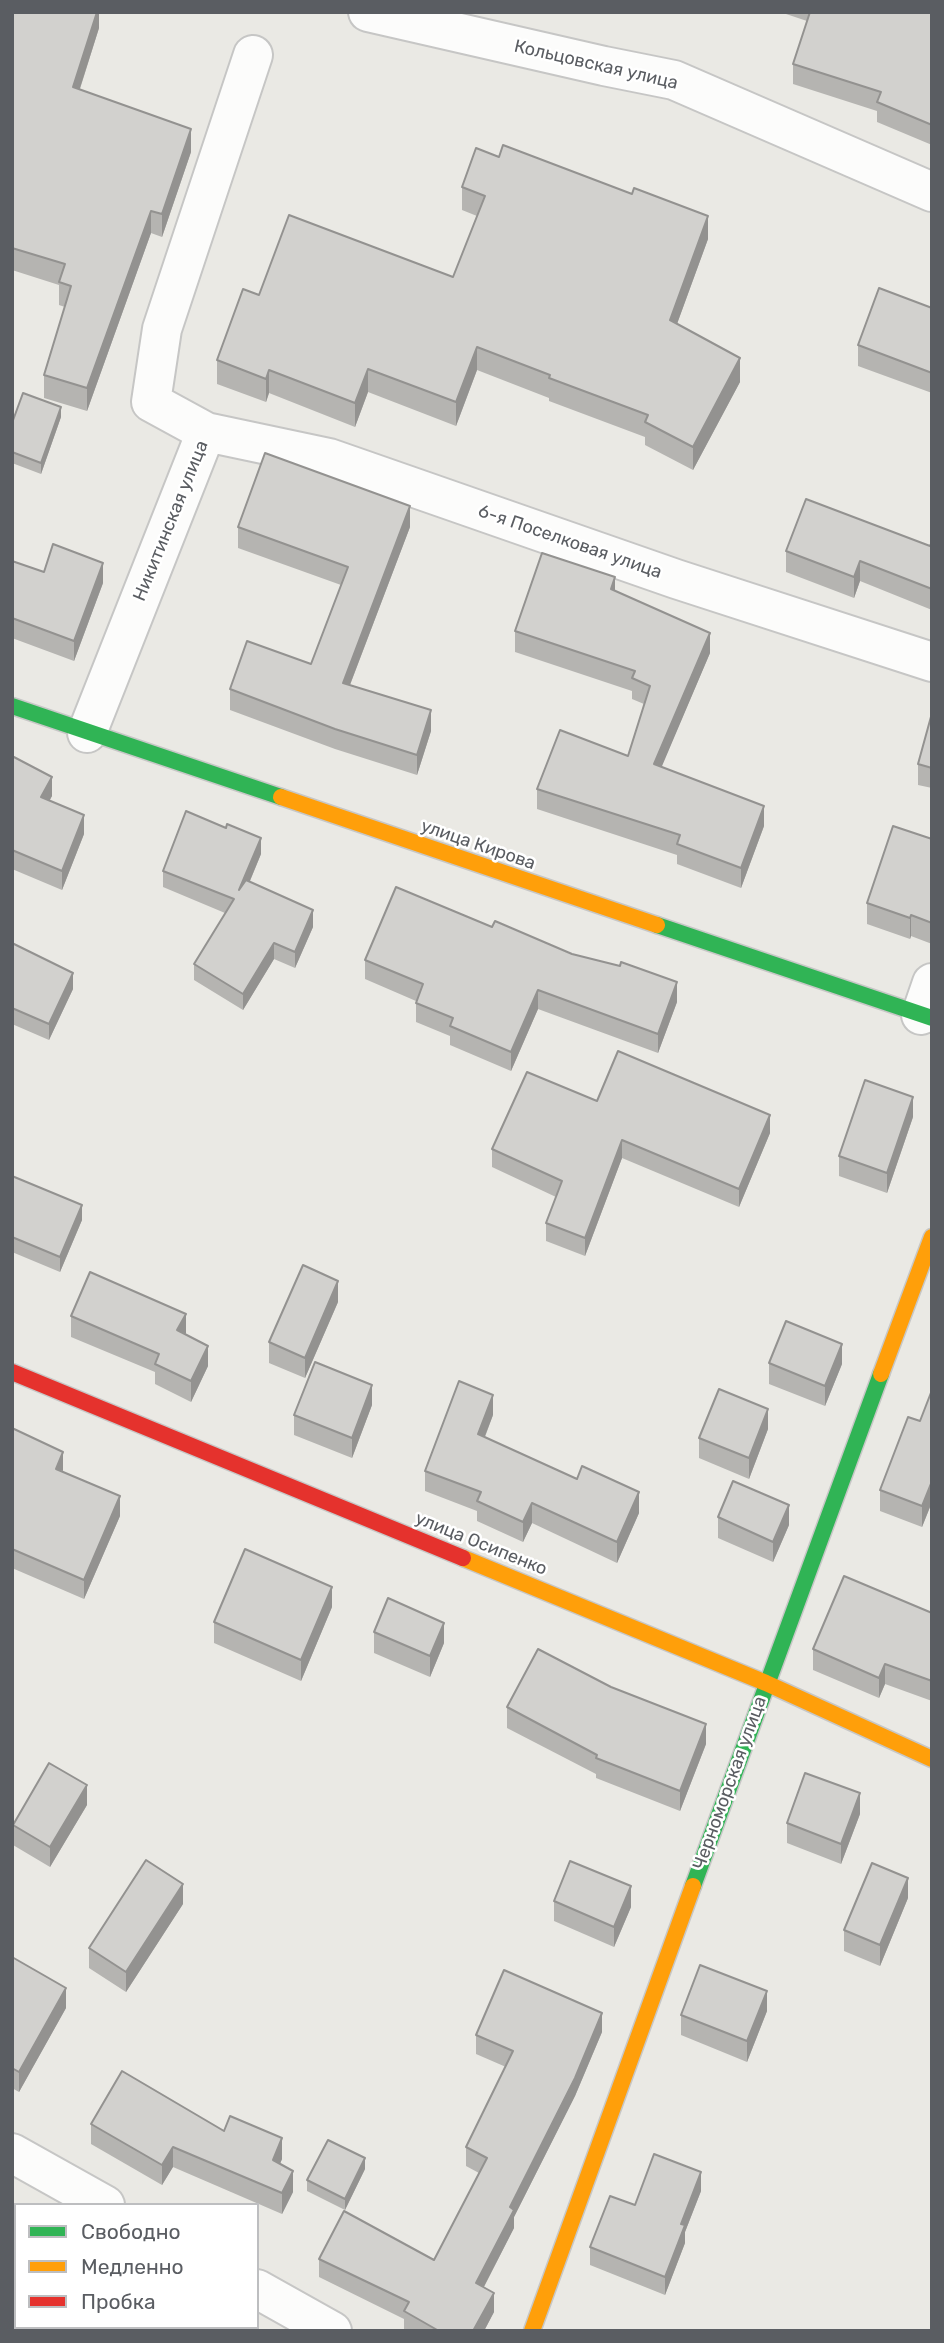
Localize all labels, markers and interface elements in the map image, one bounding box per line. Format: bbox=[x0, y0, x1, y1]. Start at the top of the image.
street label: Кольцовская улица bbox=[512, 36, 680, 94]
street label: Никитинская улица bbox=[129, 438, 213, 604]
street label: 6-я Поселковая улица bbox=[475, 500, 665, 584]
street label: улица Кирова bbox=[418, 815, 538, 875]
street label: улица Осипенко bbox=[412, 1508, 550, 1580]
street label: Черноморская улица bbox=[689, 1693, 771, 1873]
legend bbox=[14, 2203, 259, 2329]
text: Свободно bbox=[81, 2219, 181, 2244]
text: Медленно bbox=[81, 2254, 184, 2279]
text: Пробка bbox=[81, 2289, 156, 2314]

